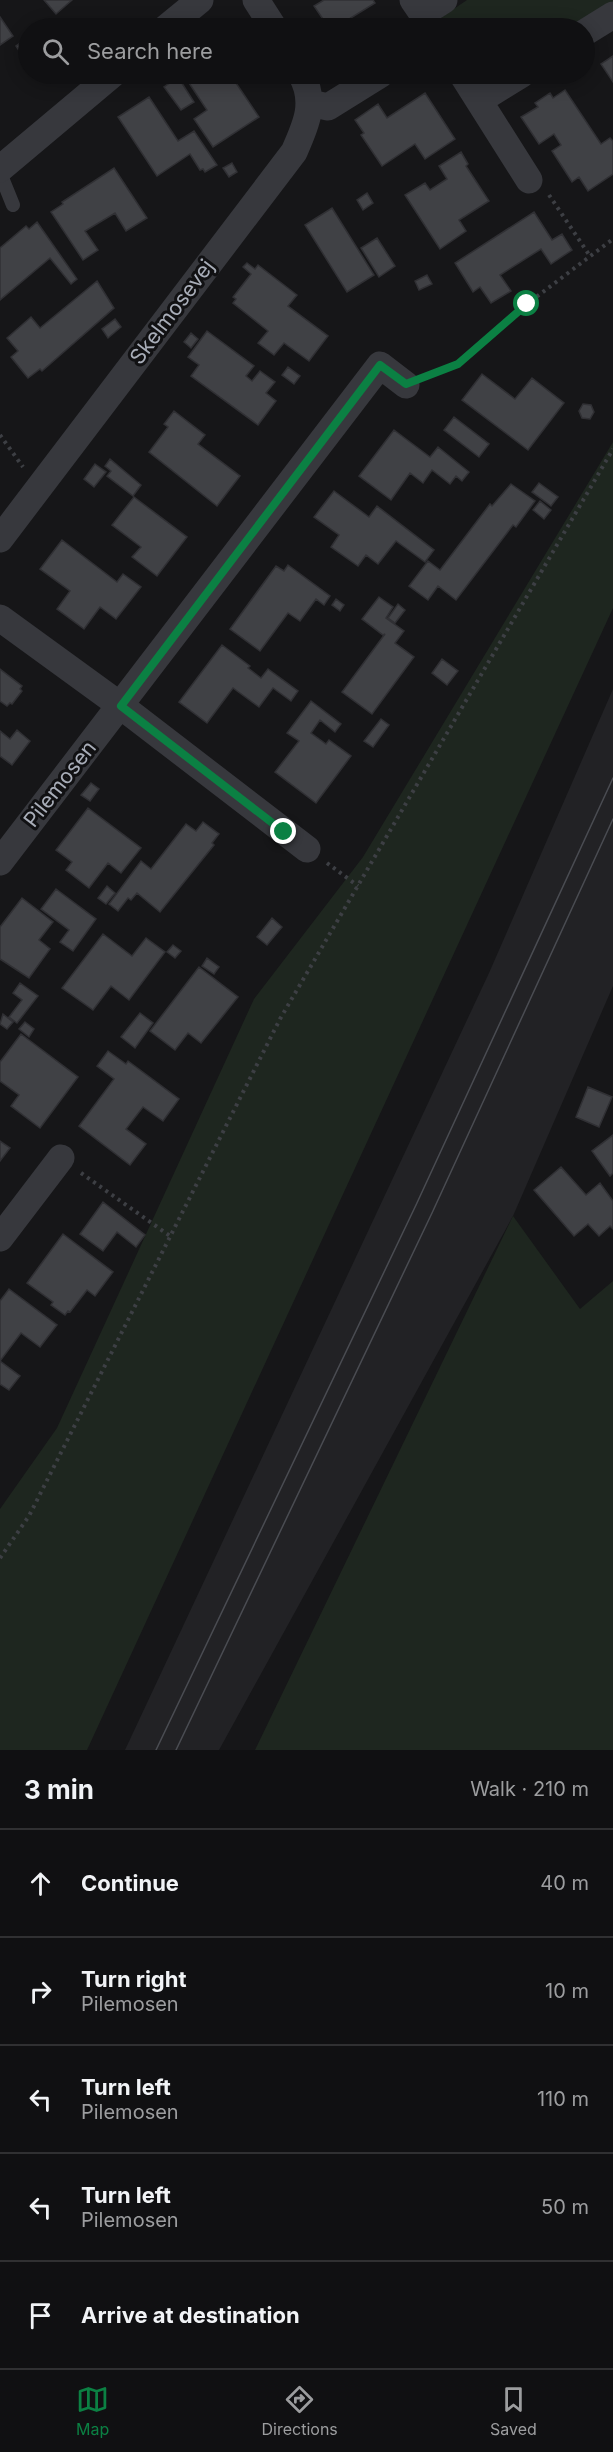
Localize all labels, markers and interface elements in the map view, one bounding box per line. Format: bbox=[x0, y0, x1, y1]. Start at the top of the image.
search box bbox=[18, 18, 595, 84]
icon: search bbox=[39, 35, 72, 68]
text: Search here bbox=[87, 38, 213, 64]
street label: Skelmosevej bbox=[124, 254, 219, 369]
route start bbox=[513, 290, 539, 316]
street label: Pilemosen bbox=[18, 736, 101, 832]
route end bbox=[270, 818, 296, 844]
text: 3 min bbox=[24, 1774, 94, 1805]
text: Walk · 210 m bbox=[470, 1777, 589, 1801]
icon: ahead bbox=[24, 1867, 57, 1900]
text: Continue bbox=[81, 1870, 179, 1896]
text: 40 m bbox=[540, 1871, 589, 1895]
text: Turn right bbox=[81, 1966, 187, 1992]
icon: right bbox=[24, 1975, 57, 2008]
text: 10 m bbox=[545, 1979, 589, 2003]
text: Pilemosen bbox=[81, 1992, 179, 2016]
text: Turn left bbox=[81, 2074, 171, 2100]
icon: left bbox=[24, 2083, 57, 2116]
text: 110 m bbox=[537, 2087, 589, 2111]
text: Pilemosen bbox=[81, 2100, 179, 2124]
text: Turn left bbox=[81, 2182, 171, 2208]
icon: left bbox=[24, 2191, 57, 2224]
text: 50 m bbox=[541, 2195, 589, 2219]
text: Pilemosen bbox=[81, 2208, 179, 2232]
icon: arrive bbox=[24, 2299, 57, 2332]
text: Arrive at destination bbox=[81, 2302, 300, 2328]
tab: Map bbox=[76, 2383, 109, 2439]
tab: Directions bbox=[262, 2383, 338, 2439]
tab: Saved bbox=[490, 2383, 537, 2439]

